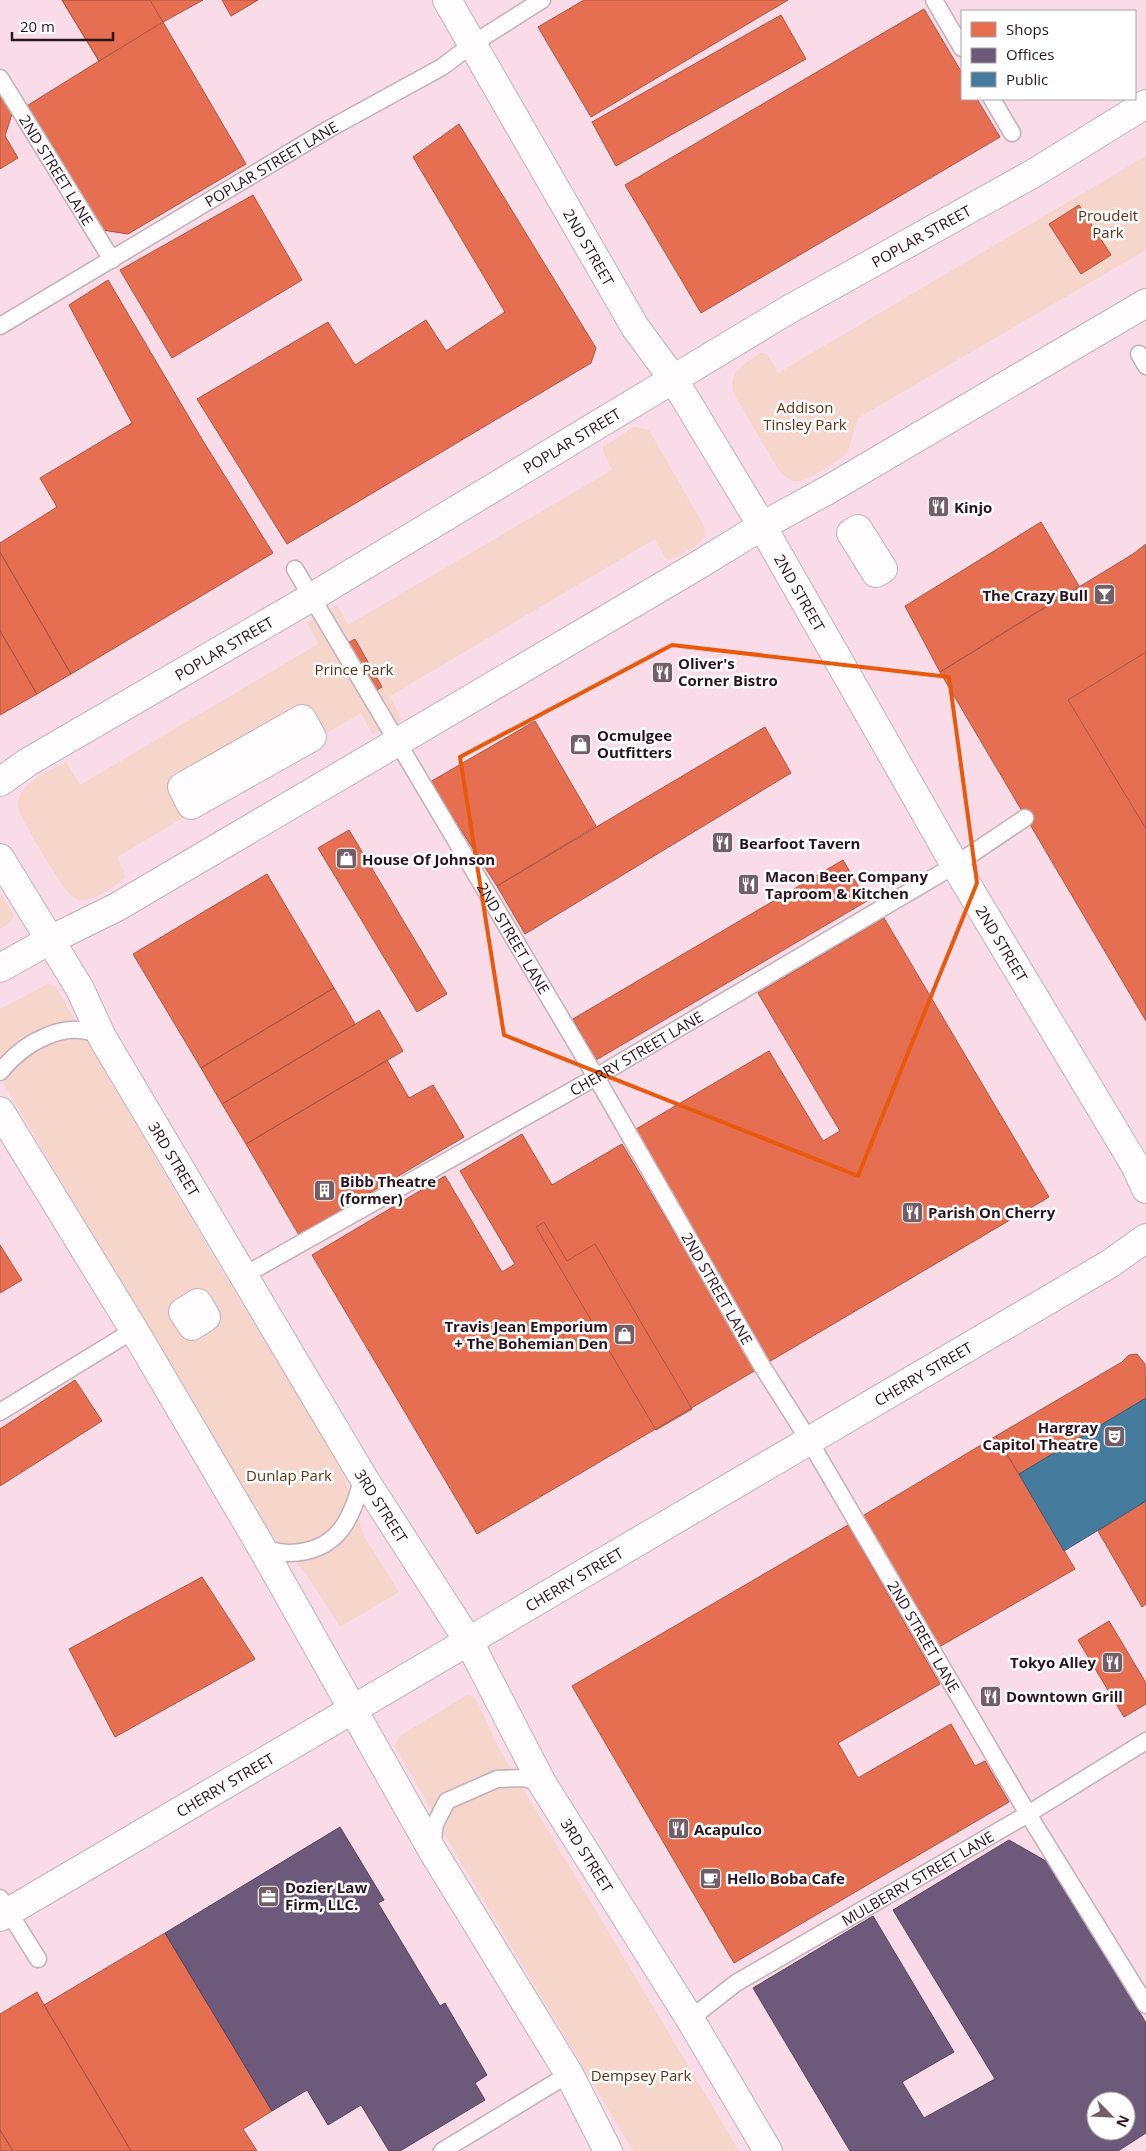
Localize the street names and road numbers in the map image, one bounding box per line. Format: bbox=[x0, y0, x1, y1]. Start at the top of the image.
street label: 2ND STREET LANE bbox=[15, 111, 98, 229]
street label: POPLAR STREET LANE bbox=[201, 116, 341, 211]
street label: POPLAR STREET bbox=[868, 200, 975, 272]
street label: 2ND STREET bbox=[559, 205, 619, 290]
street label: POPLAR STREET bbox=[519, 403, 625, 478]
street label: 2ND STREET bbox=[770, 550, 830, 635]
street label: POPLAR STREET bbox=[171, 611, 278, 685]
street label: 2ND STREET LANE bbox=[473, 879, 554, 997]
street label: 2ND STREET bbox=[972, 902, 1033, 986]
street label: CHERRY STREET LANE bbox=[566, 1006, 706, 1100]
street label: 3RD STREET bbox=[144, 1118, 205, 1200]
street label: 2ND STREET LANE bbox=[677, 1228, 757, 1348]
street label: CHERRY STREET bbox=[870, 1337, 976, 1410]
street label: 3RD STREET bbox=[351, 1465, 413, 1547]
street label: CHERRY STREET bbox=[521, 1542, 627, 1616]
street label: 2ND STREET LANE bbox=[883, 1577, 964, 1696]
street label: CHERRY STREET bbox=[172, 1748, 278, 1821]
street label: 3RD STREET bbox=[557, 1815, 618, 1896]
street label: MULBERRY STREET LANE bbox=[838, 1826, 997, 1930]

